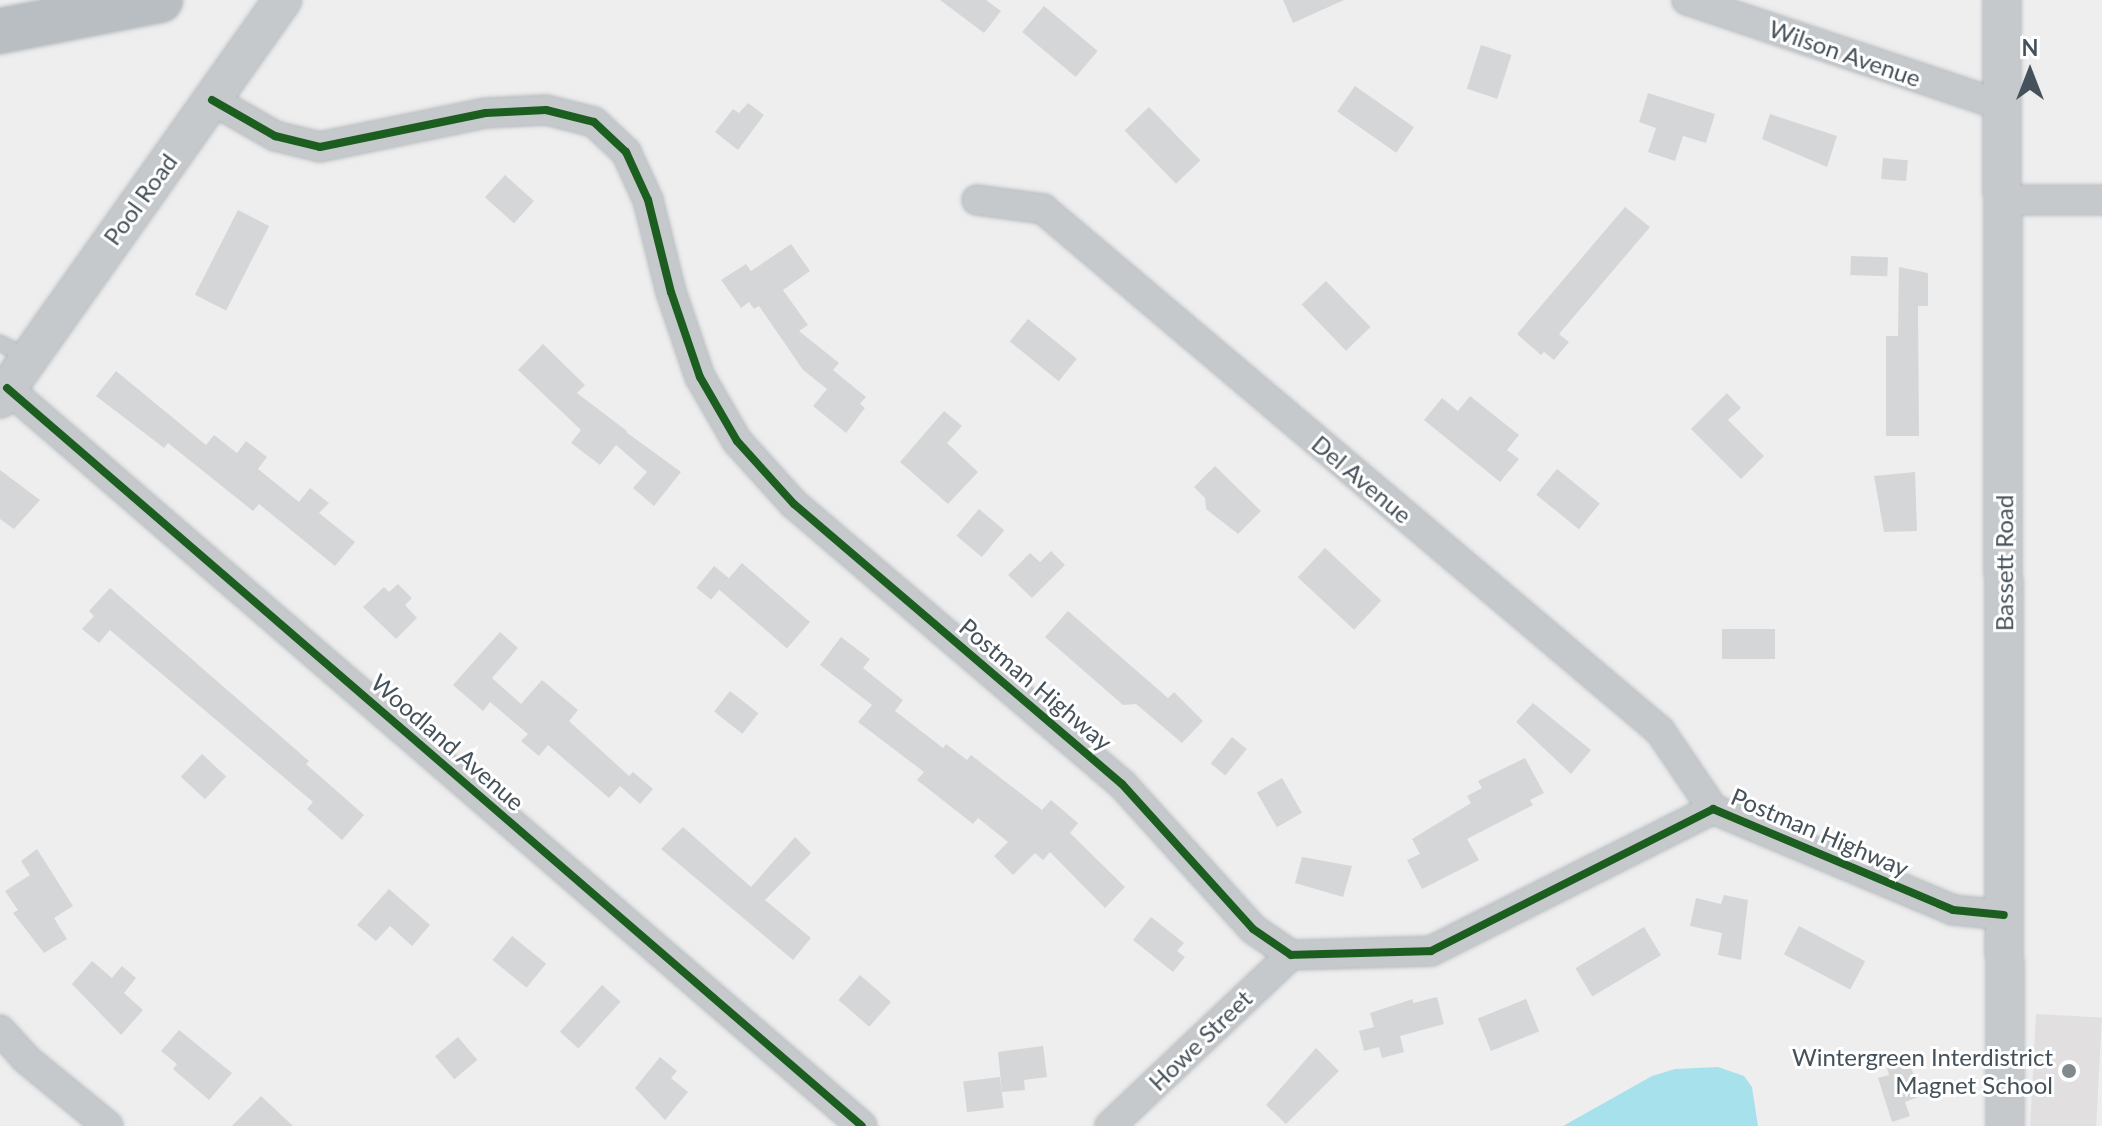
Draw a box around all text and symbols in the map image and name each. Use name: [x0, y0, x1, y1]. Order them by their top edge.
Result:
street label: Wilson Avenue: [1765, 13, 1925, 93]
north arrow: [1990, 32, 2070, 112]
text: N: [2022, 34, 2038, 61]
street label: Pool Road: [97, 148, 183, 250]
street label: Del Avenue: [1306, 429, 1418, 529]
street label: Bassett Road: [1990, 495, 2018, 631]
street label: Postman Highway: [954, 612, 1118, 756]
street label: Woodland Avenue: [365, 667, 531, 817]
street label: Postman Highway: [1727, 782, 1913, 882]
street label: Howe Street: [1142, 984, 1258, 1096]
place label: Wintergreen Interdistrict Magnet School: [1792, 1043, 2053, 1099]
marker: Wintergreen Interdistrict Magnet School: [2060, 1062, 2078, 1080]

